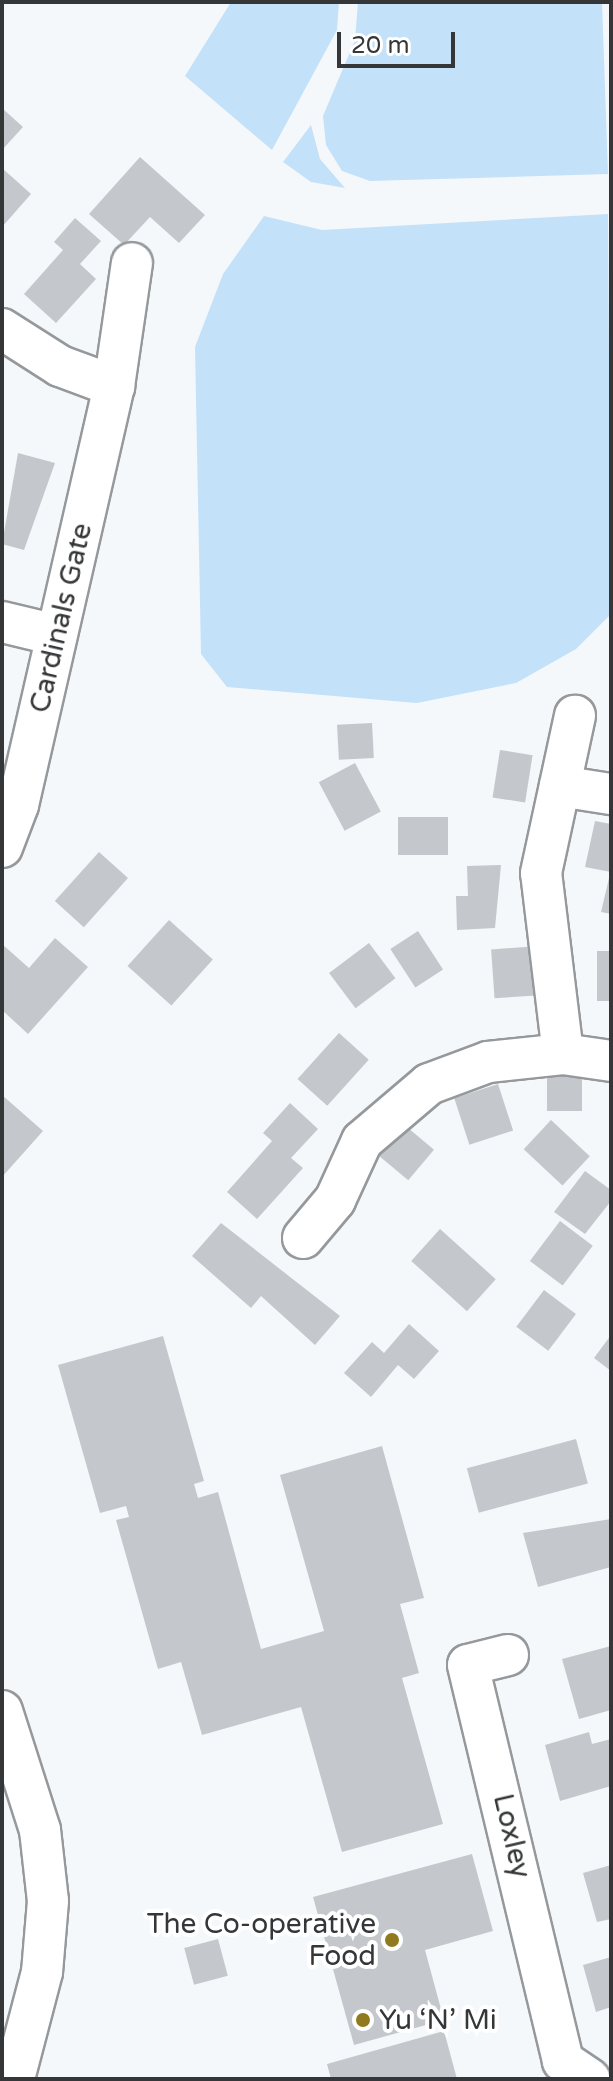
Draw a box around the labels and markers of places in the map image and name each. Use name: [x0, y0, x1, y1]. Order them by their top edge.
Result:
place label: The Co-operative Food: [147, 1907, 376, 1973]
marker: The Co-operative Food: [383, 1931, 401, 1949]
place label: Yu ‘N’ Mi: [379, 2003, 497, 2037]
marker: Yu ‘N’ Mi: [354, 2011, 372, 2029]

